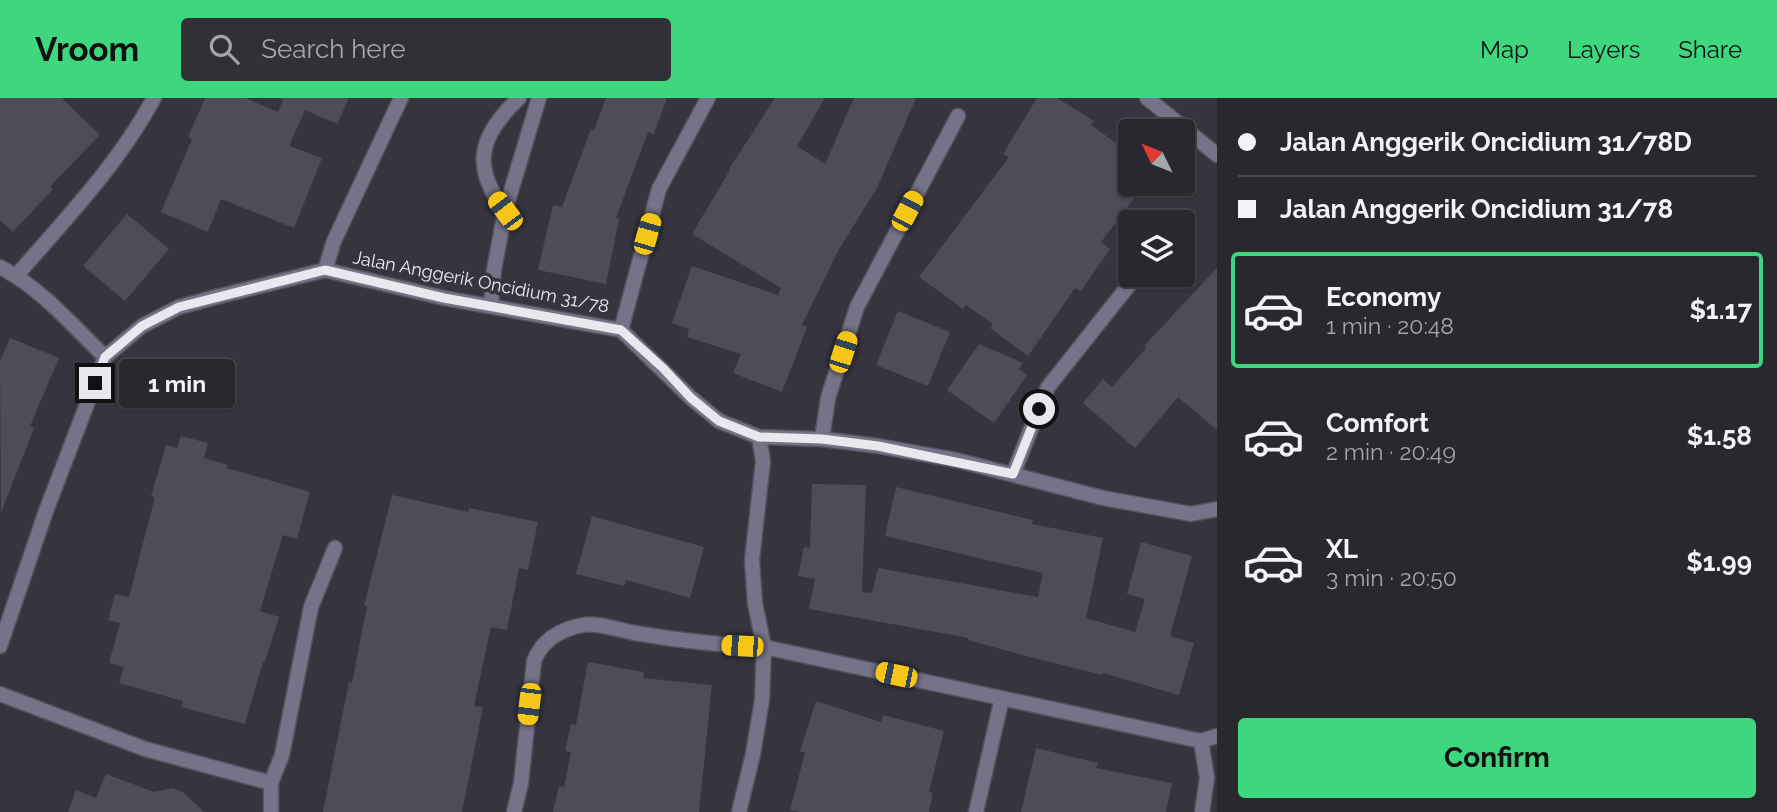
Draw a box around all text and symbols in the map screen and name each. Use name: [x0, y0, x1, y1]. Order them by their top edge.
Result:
search box: [181, 18, 671, 81]
text: Vroom: [35, 30, 139, 69]
icon: search: [205, 30, 243, 68]
text: Search here: [261, 34, 406, 64]
text: Map: [1480, 35, 1529, 64]
text: Layers: [1567, 35, 1640, 64]
text: Share: [1678, 35, 1742, 64]
north arrow: [1118, 119, 1195, 196]
map controls: [1118, 119, 1195, 287]
text: Jalan Anggerik Oncidium 31/78D: [1280, 127, 1692, 157]
car: [484, 188, 527, 234]
car: [888, 188, 927, 234]
text: Jalan Anggerik Oncidium 31/78: [1280, 194, 1673, 224]
button: layers: [1118, 210, 1195, 287]
car: [632, 211, 663, 257]
street label: Jalan Anggerik Oncidium 31/78: [351, 246, 611, 317]
icon: car: [1242, 279, 1305, 342]
text: Economy: [1326, 282, 1441, 312]
text: $1.17: [1689, 295, 1752, 325]
text: 1 min · 20:48: [1326, 312, 1454, 339]
car: [827, 329, 860, 375]
callout: 1 min: [119, 358, 235, 408]
route end: [79, 367, 111, 399]
text: 1 min: [148, 370, 206, 397]
route start: [1023, 393, 1055, 425]
icon: car: [1242, 405, 1305, 468]
text: Comfort: [1326, 408, 1429, 438]
text: $1.58: [1687, 421, 1752, 451]
text: 2 min · 20:49: [1326, 438, 1456, 465]
icon: car: [1242, 531, 1305, 594]
text: XL: [1326, 534, 1358, 564]
text: $1.99: [1686, 547, 1752, 577]
text: 3 min · 20:50: [1326, 564, 1457, 591]
car: [721, 634, 764, 658]
car: [874, 660, 919, 690]
car: [517, 682, 542, 726]
button: Confirm: [1238, 718, 1756, 798]

